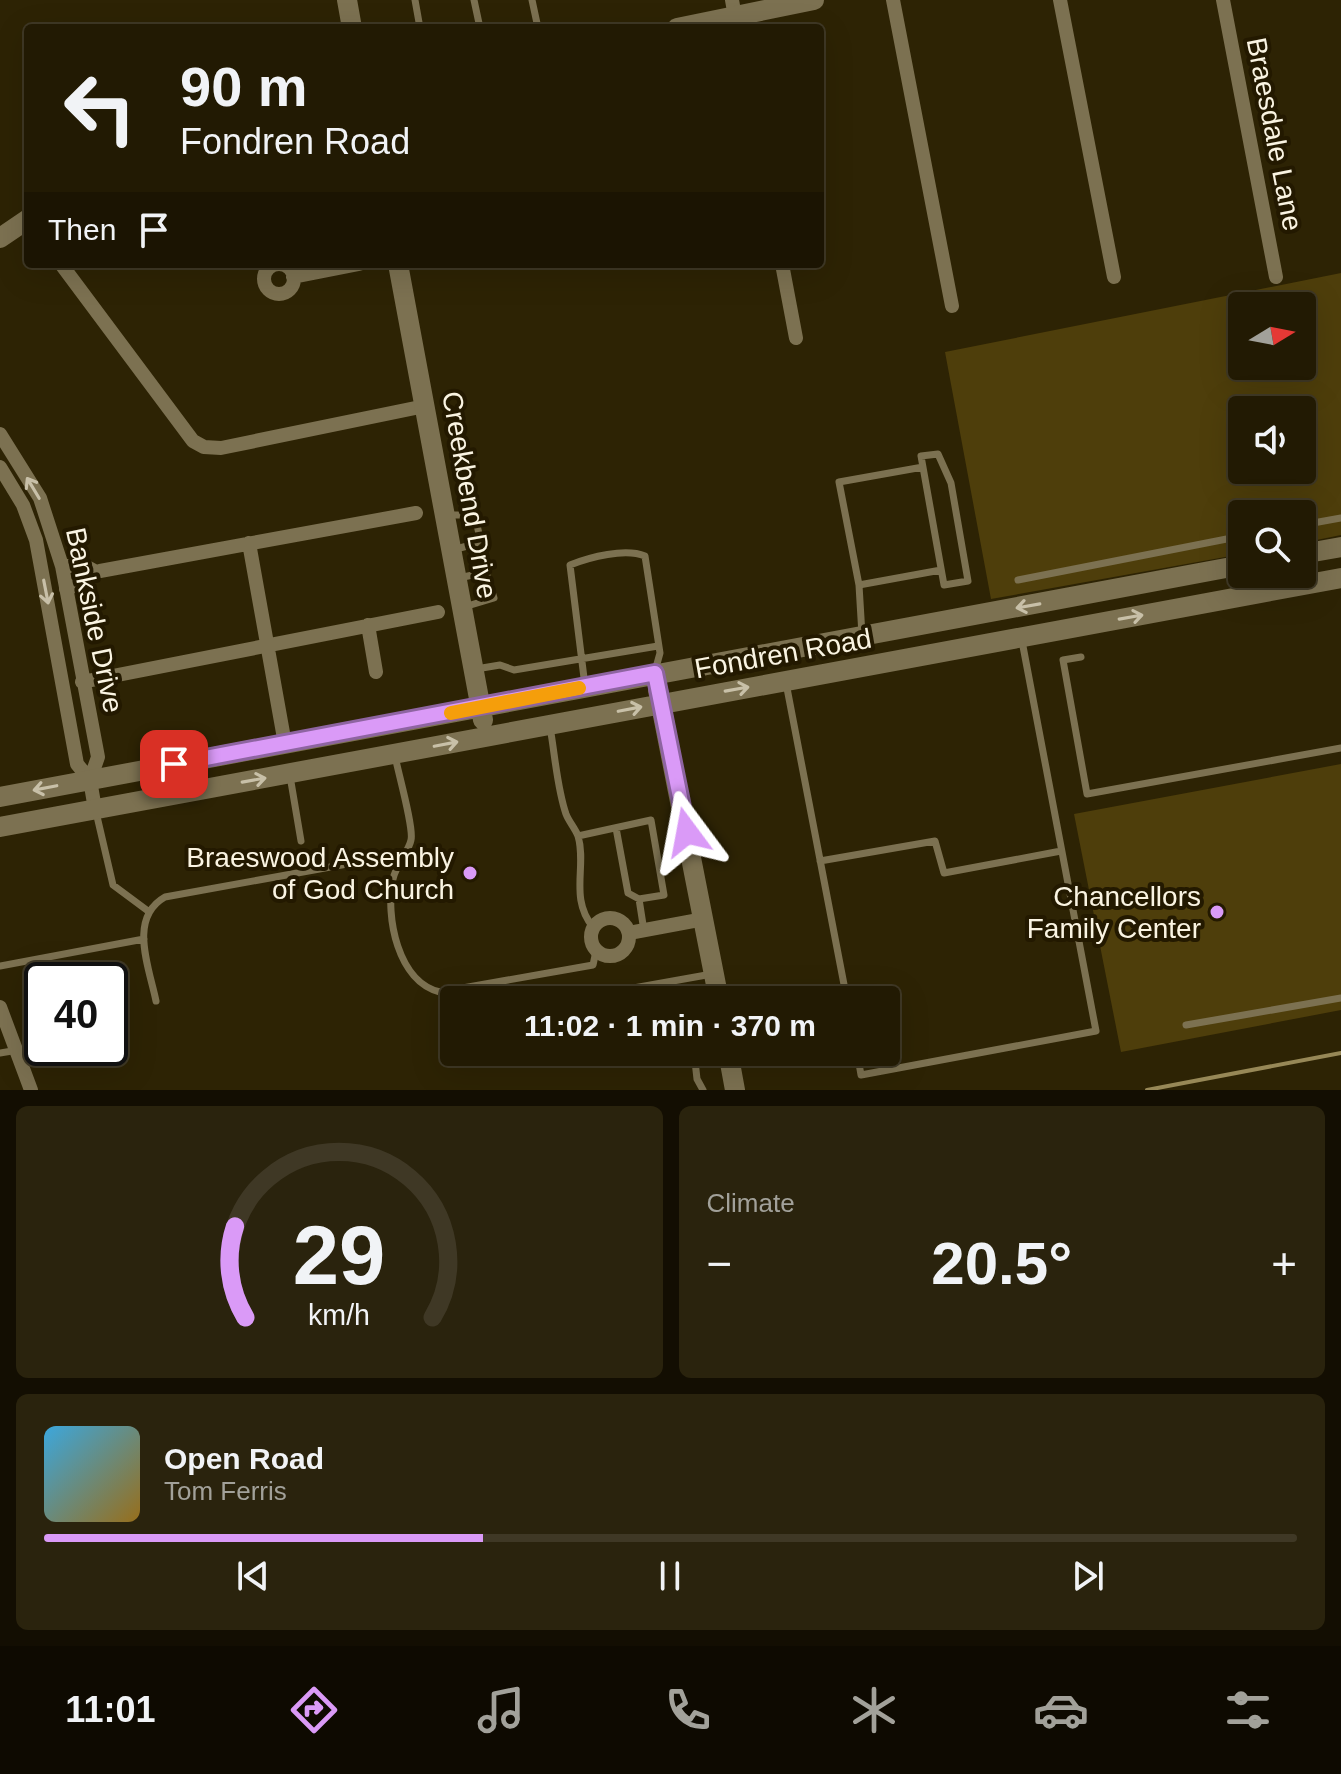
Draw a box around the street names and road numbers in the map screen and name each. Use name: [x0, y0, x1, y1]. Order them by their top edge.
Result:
street label: Braesdale Lane: [1241, 35, 1308, 233]
street label: Creekbend Drive: [436, 389, 503, 601]
street label: Bankside Drive: [60, 525, 129, 715]
street label: Fondren Road: [692, 623, 874, 684]

